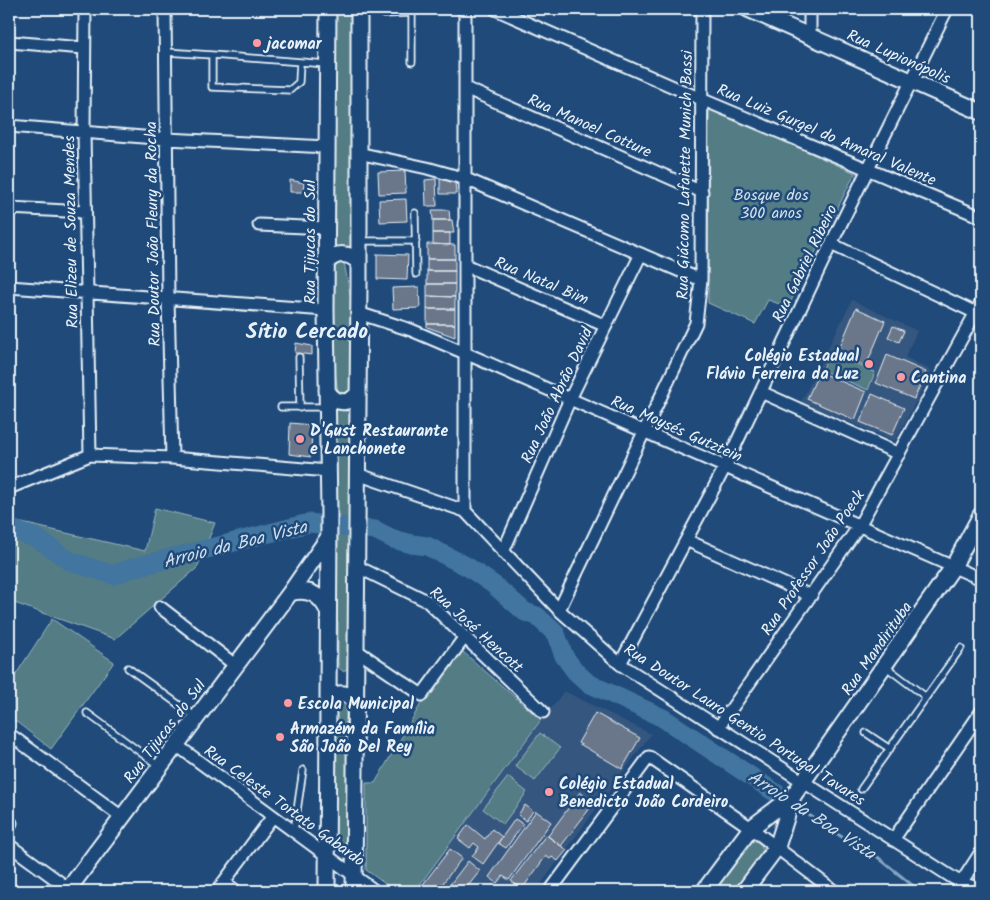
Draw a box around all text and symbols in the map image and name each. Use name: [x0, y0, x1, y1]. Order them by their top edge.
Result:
street label: Rua Lupionópolis: [842, 23, 954, 91]
place label: jacomar: [262, 32, 323, 57]
marker: jacomar: [251, 37, 263, 49]
street label: Rua Giácomo Lafaiette Munich Bassi: [671, 49, 700, 300]
street label: Rua Luiz Gurgel do Amaral Valente: [713, 78, 940, 193]
street label: Rua Manoel Cotture: [523, 88, 656, 165]
street label: Rua Doutor João Fleury da Rocha: [139, 121, 168, 347]
street label: Rua Elizeu de Souza Mendes: [57, 135, 86, 329]
street label: Rua Tijucas do Sul: [298, 180, 323, 304]
park label: Bosque dos 300 anos: [733, 183, 809, 226]
street label: Rua Gabriel Ribeiro: [766, 200, 845, 327]
street label: Rua Natal Bim: [490, 250, 593, 313]
district label: Sítio Cercado: [246, 316, 369, 349]
street label: Rua João Abrão David: [515, 322, 600, 468]
place label: Colégio Estadual Flávio Ferreira da Luz: [706, 344, 860, 387]
marker: Colégio Estadual Flávio Ferreira da Luz: [863, 358, 875, 370]
place label: Cantina: [911, 366, 966, 391]
marker: Cantina: [895, 371, 907, 383]
street label: Rua Moysés Gutztein: [607, 389, 746, 470]
place label: D'Gust Restaurante e Lanchonete: [310, 419, 448, 462]
marker: D'Gust Restaurante e Lanchonete: [294, 433, 306, 445]
street label: Rua Professor João Poeck: [755, 484, 872, 641]
water label: Arroio da Boa Vista: [160, 513, 312, 577]
street label: Rua José Hencott: [423, 581, 529, 680]
street label: Rua Mandirituba: [835, 597, 919, 701]
street label: Rua Doutor Lauro Gentio Portugal Tavares: [618, 638, 870, 813]
street label: Rua Tijucas do Sul: [118, 675, 213, 789]
place label: Escola Municipal: [298, 692, 415, 717]
marker: Escola Municipal: [282, 697, 294, 709]
place label: Armazém da Família São João Del Rey: [290, 717, 435, 760]
marker: Armazém da Família São João Del Rey: [274, 731, 286, 743]
street label: Rua Celeste Tortato Gabardo: [198, 739, 370, 873]
water label: Arroio da Boa Vista: [741, 764, 882, 869]
place label: Colégio Estadual Benedicto João Cordeiro: [559, 772, 728, 815]
marker: Colégio Estadual Benedicto João Cordeiro: [543, 786, 555, 798]

